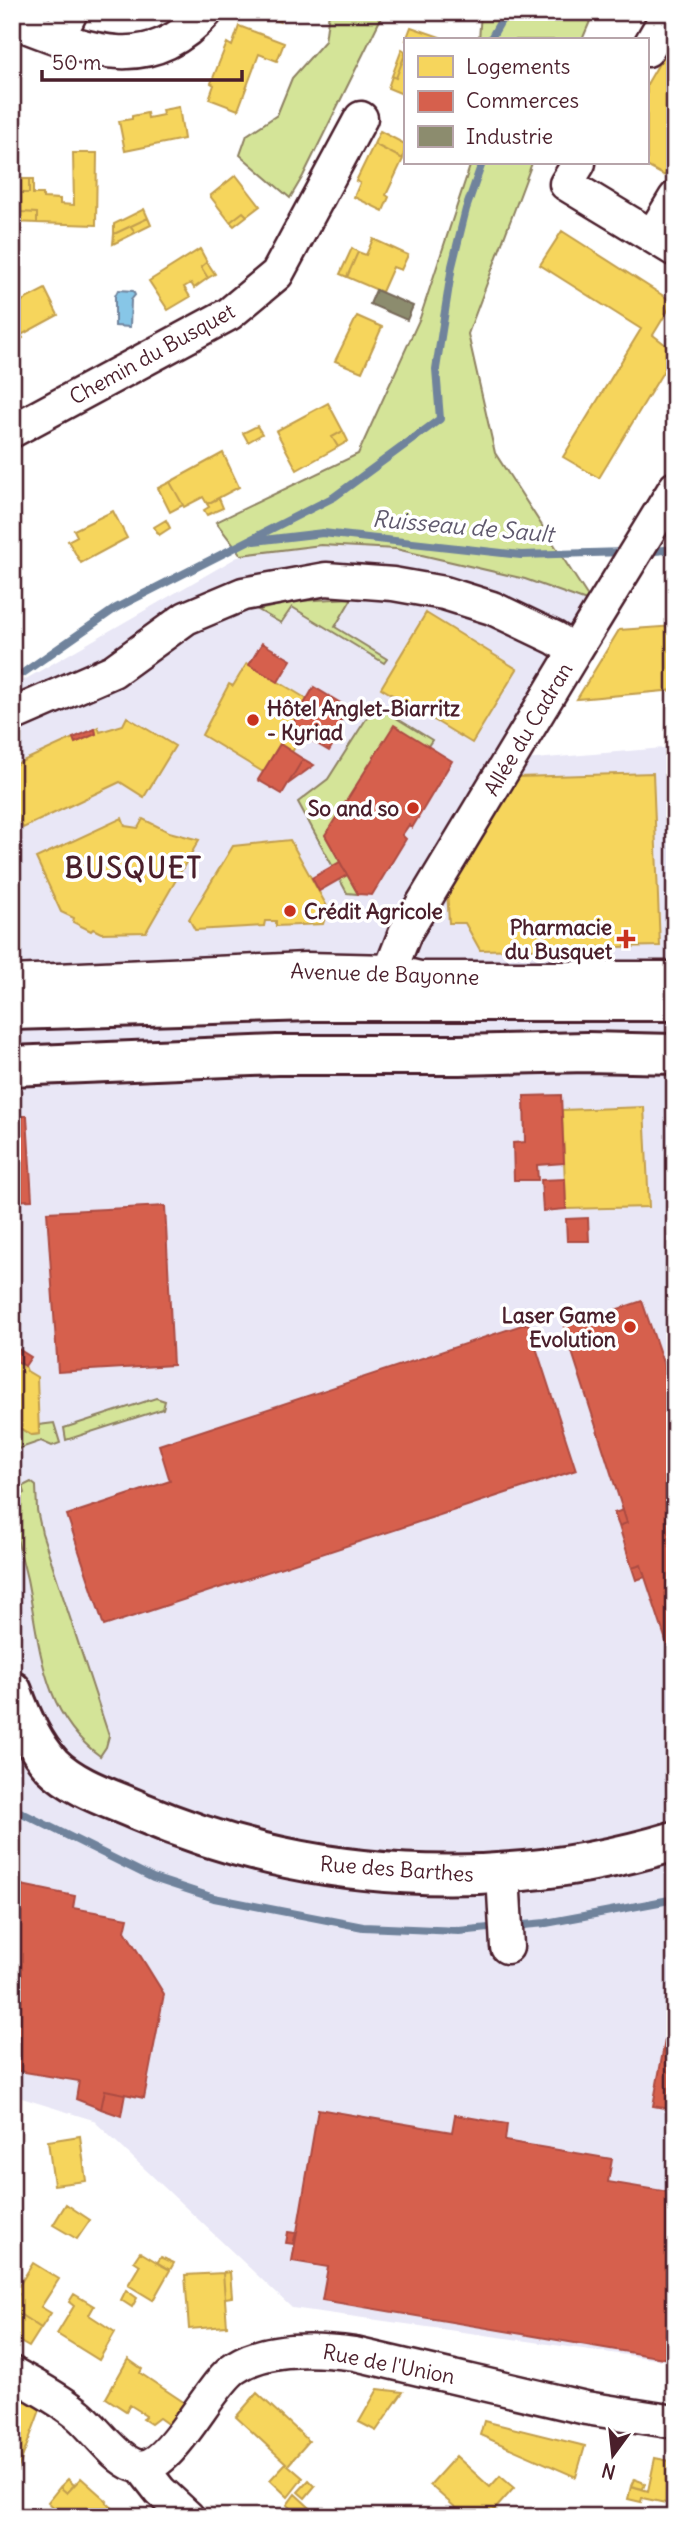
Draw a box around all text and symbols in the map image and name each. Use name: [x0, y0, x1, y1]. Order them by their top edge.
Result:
scale bar: [42, 38, 242, 82]
legend: [404, 38, 648, 164]
text: 50 m: [52, 49, 101, 76]
text: Logements: [466, 53, 570, 80]
text: Commerces: [466, 87, 579, 114]
text: Industrie: [466, 123, 553, 150]
street label: Chemin du Busquet: [65, 297, 239, 411]
water label: Ruisseau de Sault: [371, 504, 558, 549]
street label: Allée du Cadran: [478, 658, 578, 800]
place label: Hôtel Anglet-Biarritz - Kyriad: [267, 695, 460, 746]
marker: Hôtel Anglet-Biarritz - Kyriad: [245, 712, 261, 728]
place label: So and so: [308, 795, 399, 822]
marker: So and so: [405, 800, 421, 816]
district label: BUSQUET: [65, 850, 203, 886]
place label: Crédit Agricole: [304, 898, 443, 925]
marker: Crédit Agricole: [282, 903, 298, 919]
place label: Pharmacie du Busquet: [505, 914, 613, 965]
marker: Pharmacie du Busquet: [618, 931, 634, 947]
street label: Avenue de Bayonne: [290, 957, 480, 991]
place label: Laser Game Evolution: [501, 1302, 616, 1353]
marker: Laser Game Evolution: [622, 1319, 638, 1335]
street label: Rue des Barthes: [319, 1850, 475, 1888]
street label: Rue de l'Union: [321, 2338, 457, 2390]
north arrow: [578, 2420, 648, 2490]
text: N: [599, 2458, 618, 2485]

